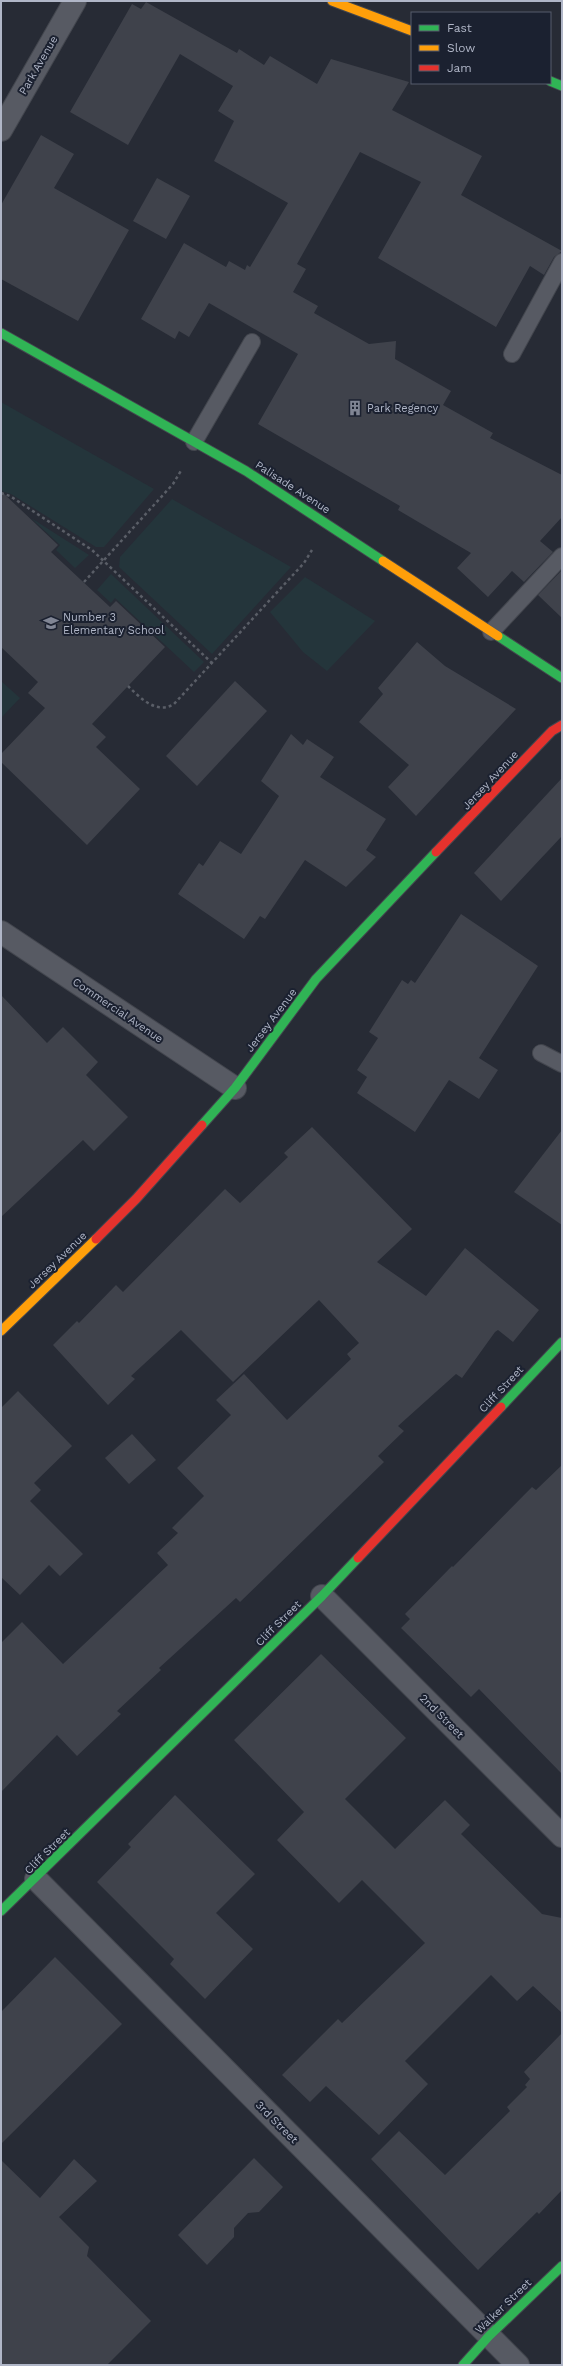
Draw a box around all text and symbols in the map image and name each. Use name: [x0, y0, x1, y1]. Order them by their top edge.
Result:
legend: [411, 12, 551, 84]
text: Fast: [447, 21, 472, 35]
street label: Park Avenue: [16, 34, 60, 97]
text: Slow: [447, 41, 475, 55]
text: Jam: [447, 61, 472, 75]
building icon: Park Regency: [346, 399, 364, 417]
place label: Park Regency: [367, 402, 439, 415]
street label: Palisade Avenue: [253, 458, 333, 516]
place label: Number 3 Elementary School: [63, 611, 165, 637]
school or university icon: Number 3 Elementary School: [42, 614, 60, 632]
street label: Jersey Avenue: [460, 748, 521, 813]
street label: Commercial Avenue: [70, 975, 165, 1046]
street label: Jersey Avenue: [243, 986, 300, 1055]
street label: Jersey Avenue: [25, 1229, 89, 1292]
street label: Cliff Street: [477, 1363, 526, 1415]
street label: Cliff Street: [253, 1598, 304, 1649]
street label: 2nd Street: [417, 1692, 467, 1741]
street label: Cliff Street: [22, 1826, 73, 1877]
street label: 3rd Street: [253, 2098, 301, 2146]
street label: Walker Street: [472, 2276, 534, 2336]

